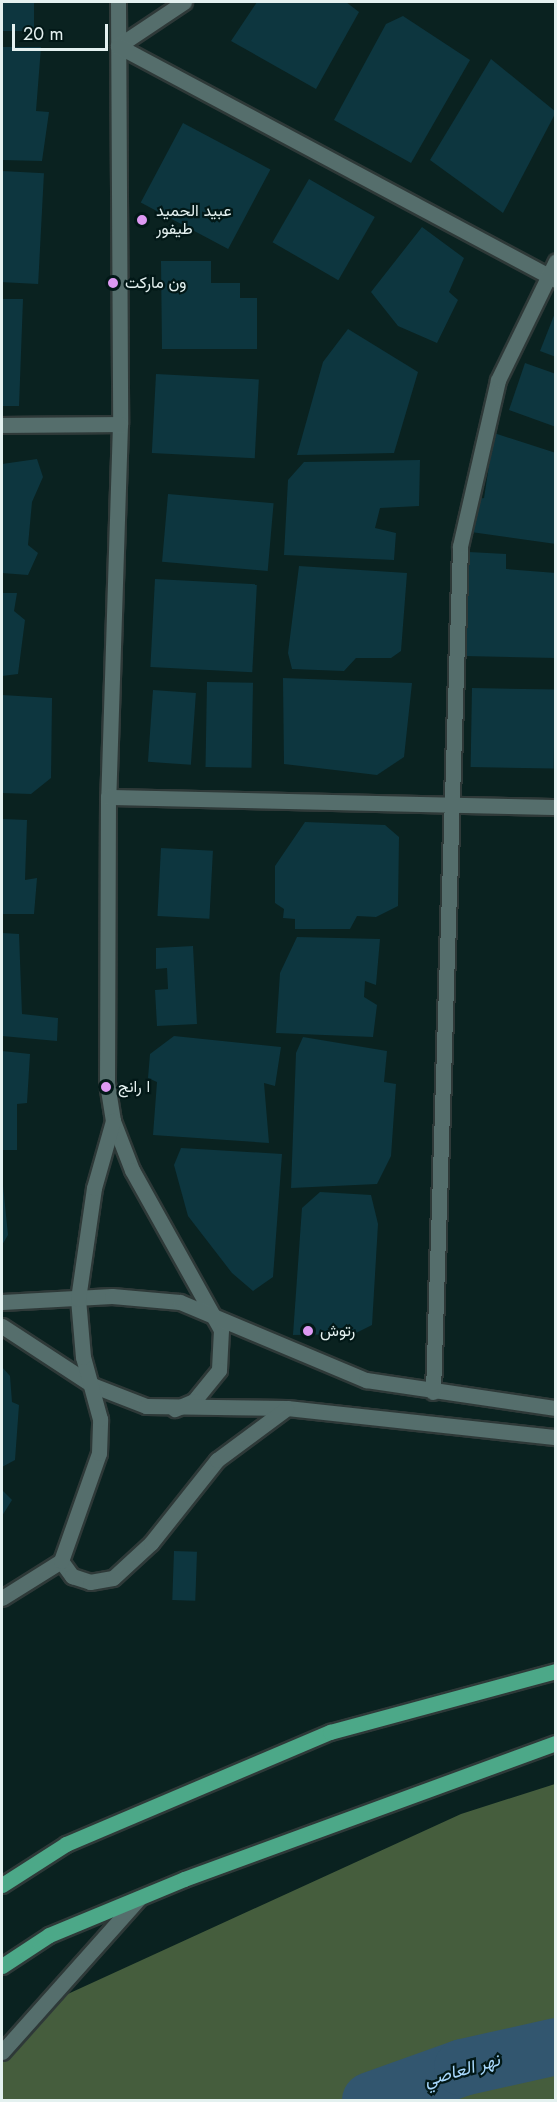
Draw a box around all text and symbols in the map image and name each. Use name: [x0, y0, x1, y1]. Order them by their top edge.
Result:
scale bar: [15, 12, 111, 50]
text: 20 m: [23, 21, 63, 47]
place label: عبيد الحميد طيفور: [156, 201, 232, 239]
marker: عبيد الحميد طيفور: [133, 211, 151, 229]
place label: ون ماركت: [125, 273, 186, 293]
marker: ون ماركت: [106, 276, 120, 290]
place label: ا رانج: [118, 1077, 150, 1097]
marker: ا رانج: [99, 1080, 113, 1094]
place label: رتوش: [320, 1321, 355, 1341]
marker: رتوش: [301, 1324, 315, 1338]
water label: نهر العاصي: [422, 2049, 502, 2091]

